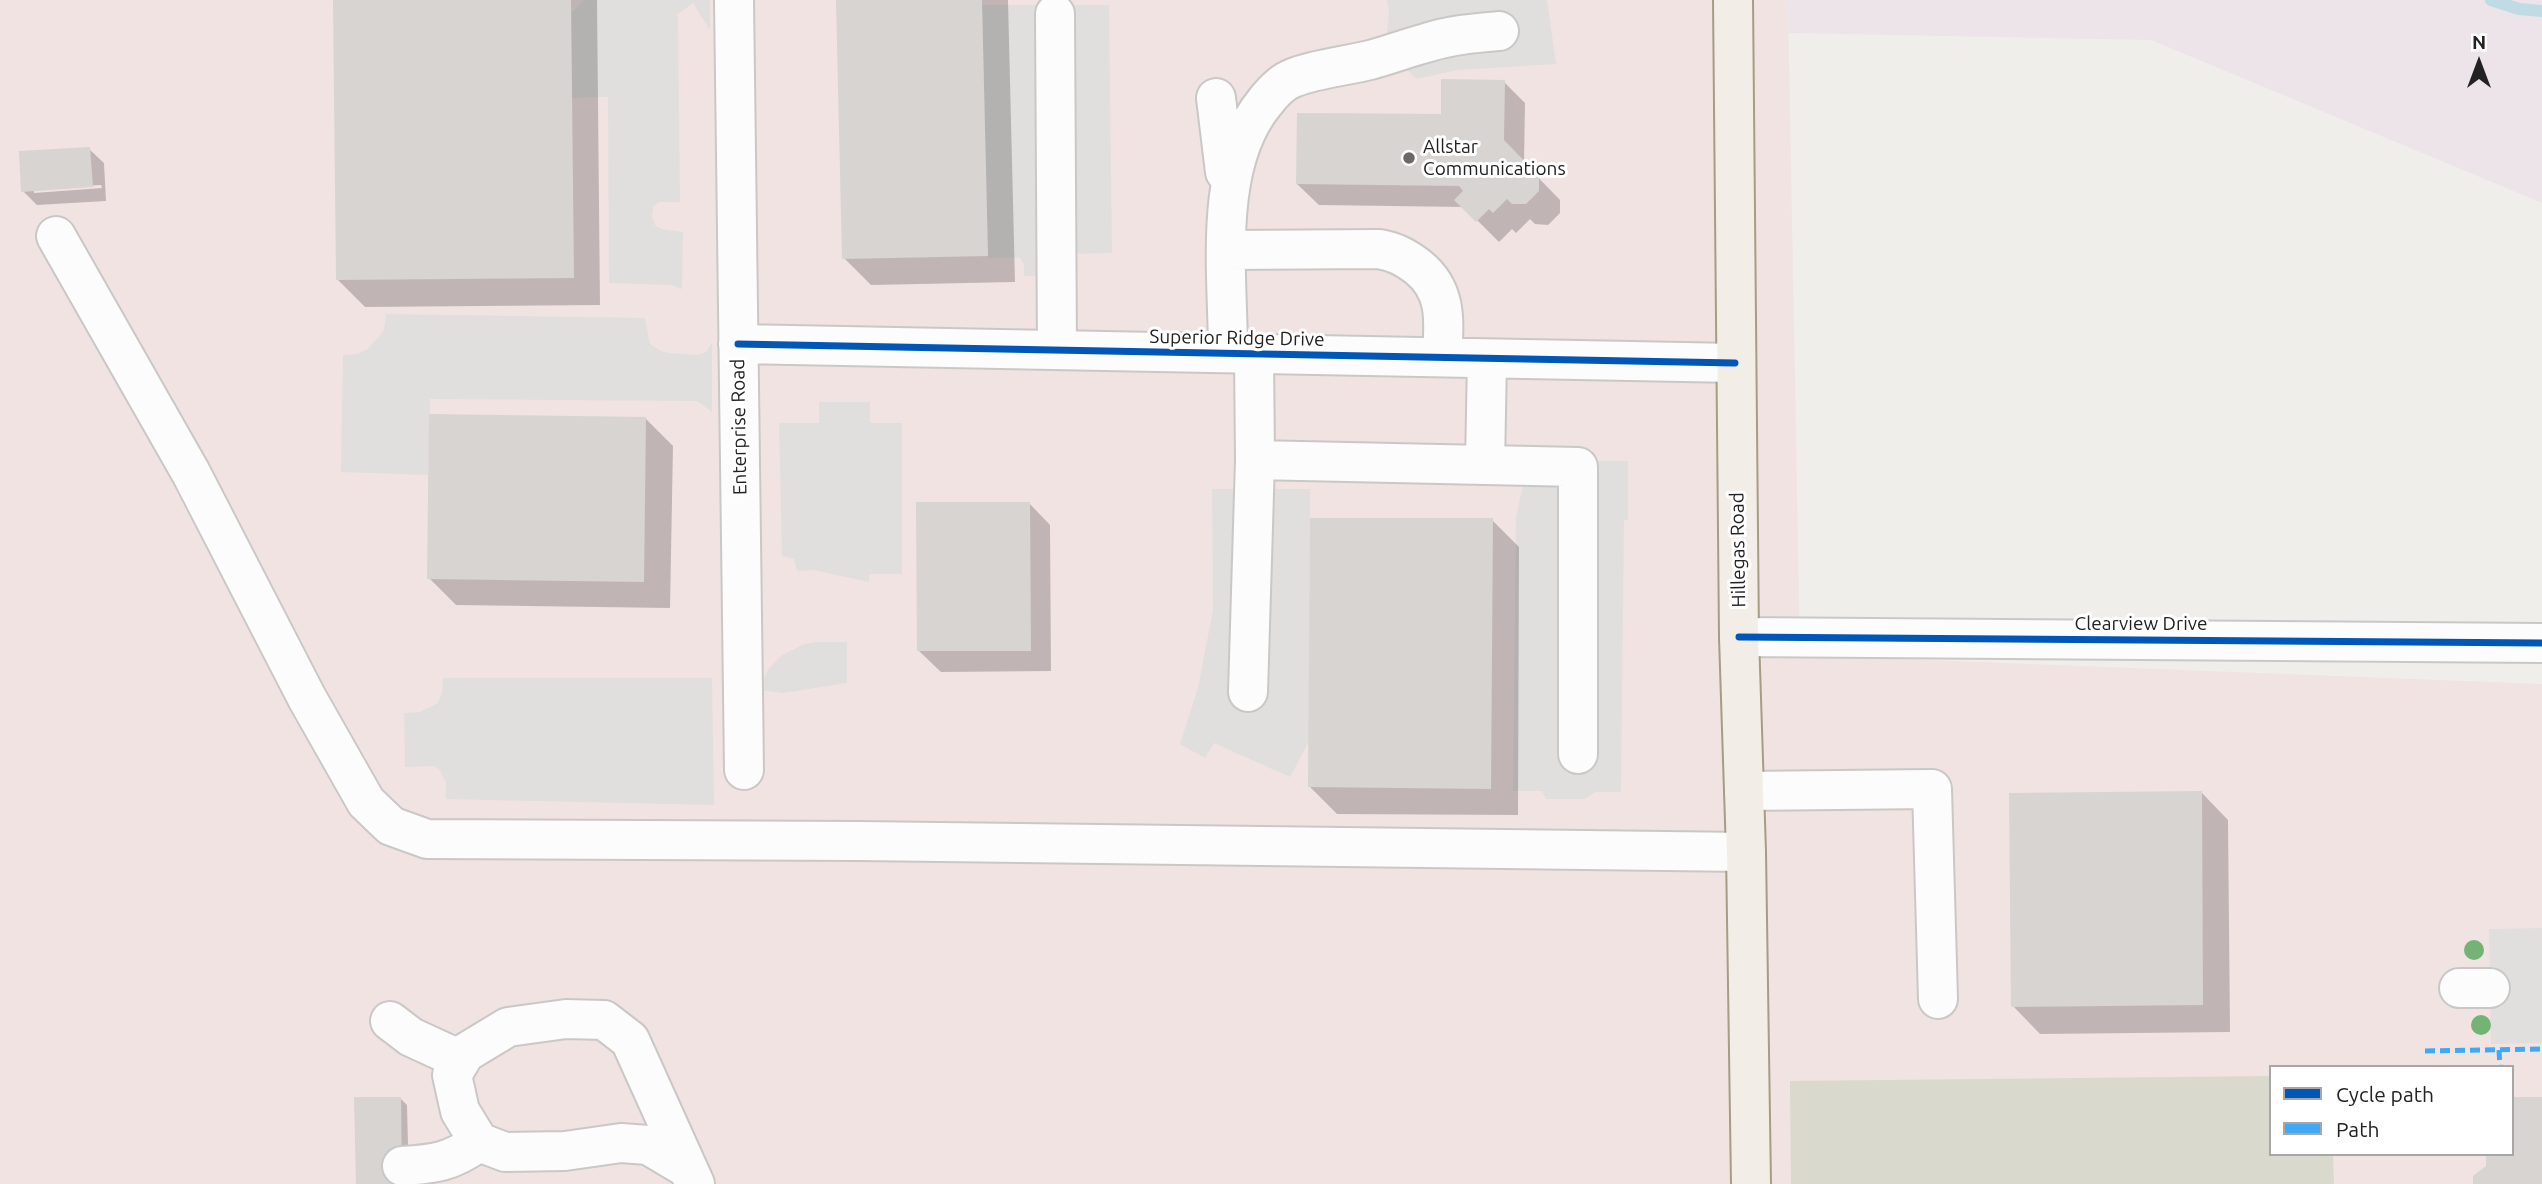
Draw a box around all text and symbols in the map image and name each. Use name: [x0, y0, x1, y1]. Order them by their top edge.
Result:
north arrow: [2444, 28, 2514, 98]
text: N: [2472, 31, 2486, 53]
place label: Allstar Communications: [1423, 136, 1566, 180]
marker: Allstar Communications: [1401, 150, 1417, 166]
street label: Superior Ridge Drive: [1149, 325, 1325, 351]
street label: Enterprise Road: [726, 359, 752, 495]
street label: Hillegas Road: [1726, 492, 1750, 608]
street label: Clearview Drive: [2075, 613, 2207, 635]
legend: [2269, 1065, 2514, 1156]
text: Cycle path: [2336, 1082, 2434, 1106]
text: Path: [2336, 1117, 2379, 1141]

